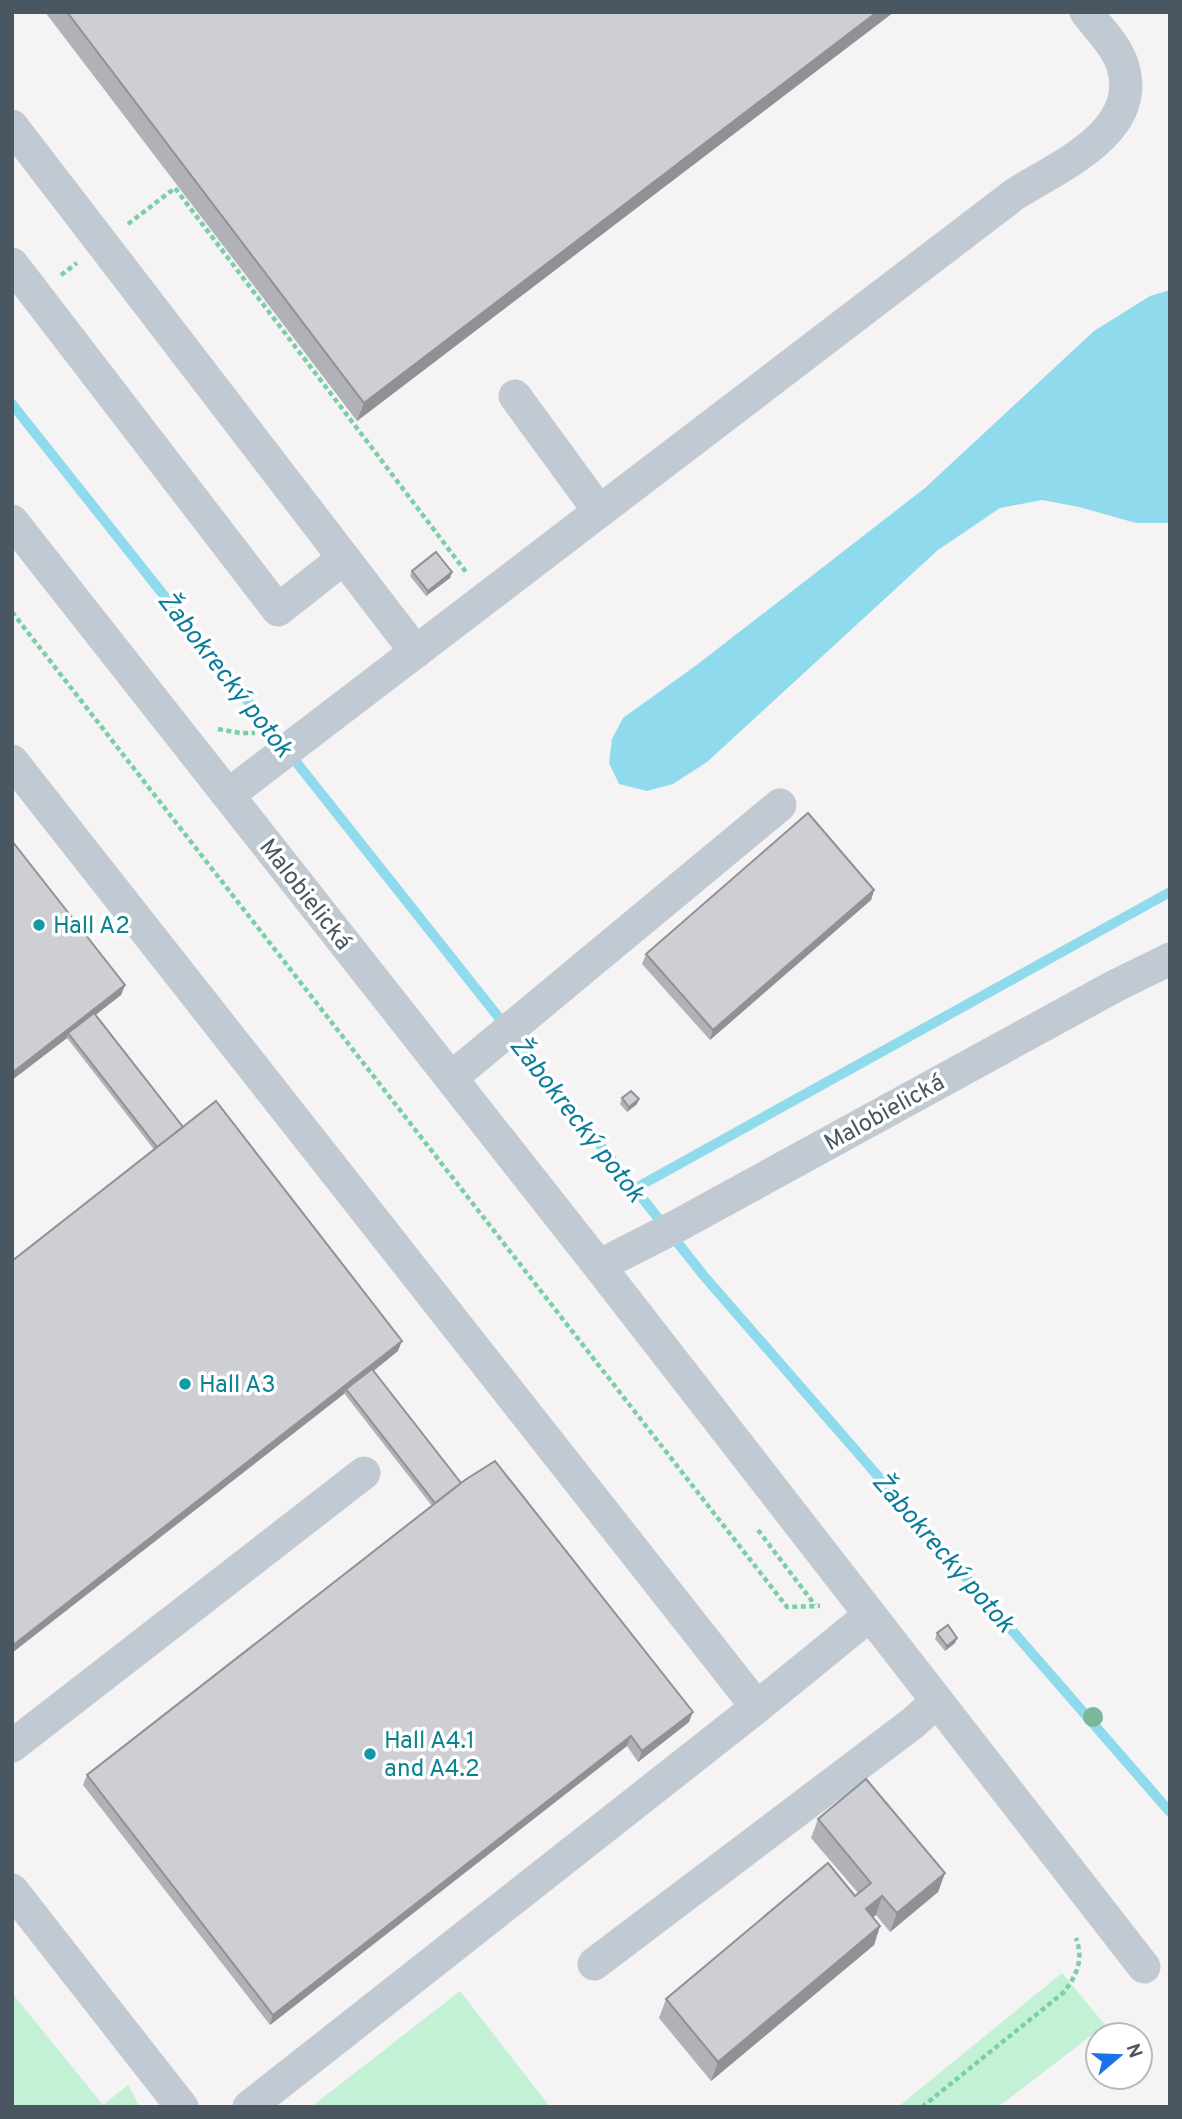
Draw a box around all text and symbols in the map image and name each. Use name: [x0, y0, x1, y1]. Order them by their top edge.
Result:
water label: Žabokrecký potok: [149, 585, 301, 766]
street label: Malobielická: [252, 834, 357, 957]
place label: Hall A2: [53, 912, 130, 942]
marker: Hall A2: [31, 917, 47, 933]
water label: Žabokrecký potok: [501, 1030, 653, 1211]
street label: Malobielická: [819, 1068, 950, 1159]
place label: Hall A3: [199, 1371, 276, 1401]
marker: Hall A3: [177, 1376, 193, 1392]
water label: Žabokrecký potok: [864, 1465, 1023, 1641]
place label: Hall A4.1 and A4.2: [384, 1727, 480, 1785]
marker: Hall A4.1 and A4.2: [362, 1746, 378, 1762]
north arrow: [1084, 2021, 1154, 2091]
text: N: [1120, 2041, 1147, 2061]

